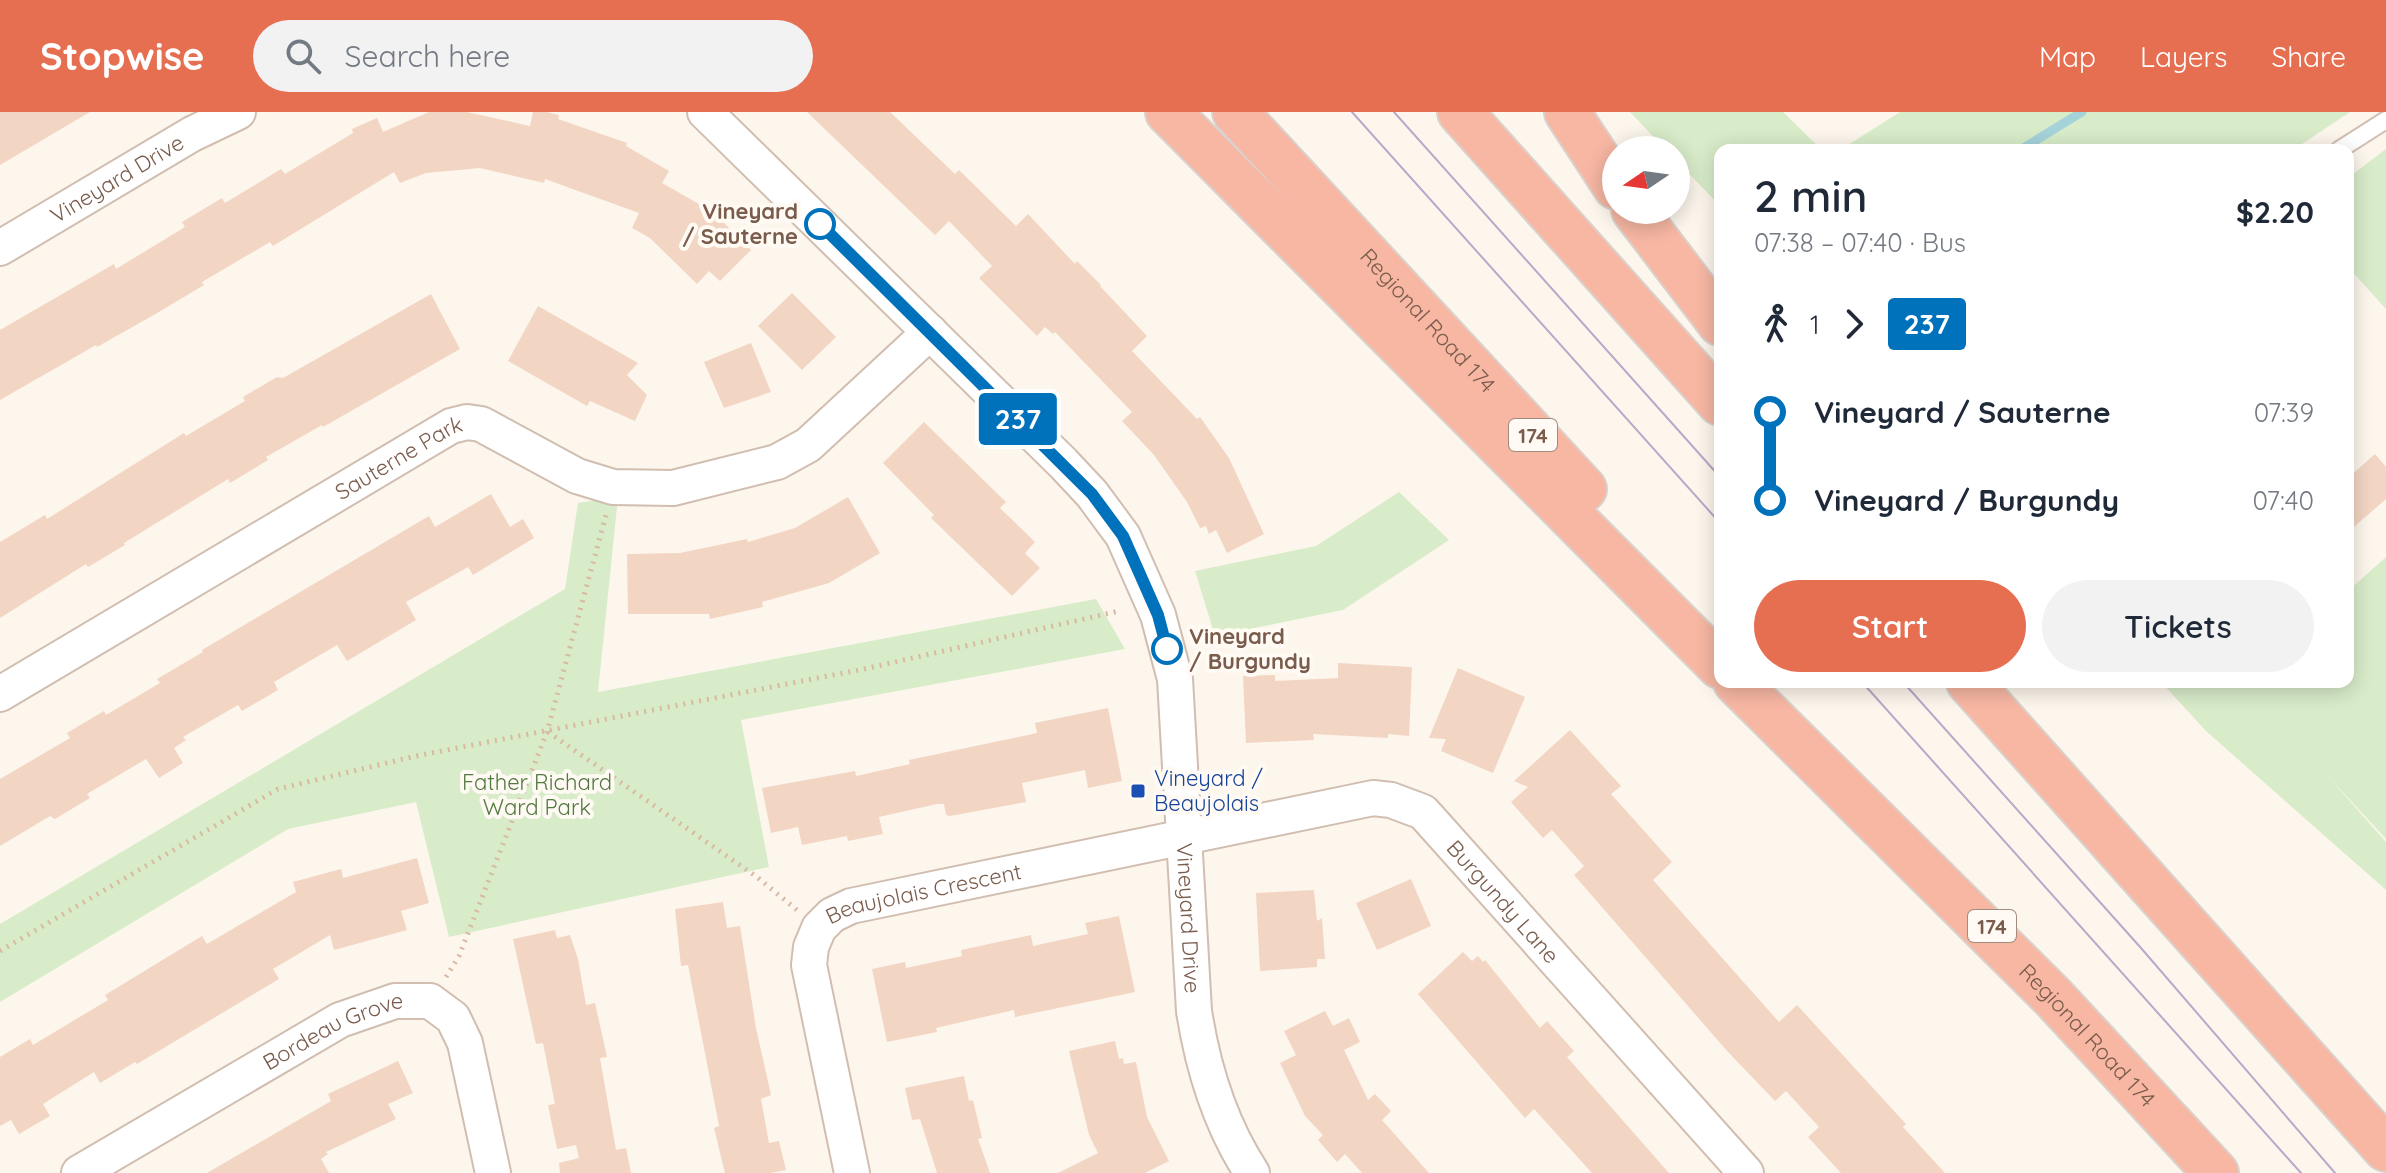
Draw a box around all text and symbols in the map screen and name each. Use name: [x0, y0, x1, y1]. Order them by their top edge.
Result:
search box: [253, 20, 813, 92]
text: Stopwise: [40, 32, 205, 80]
icon: search: [281, 34, 325, 78]
text: Search here: [345, 37, 510, 75]
text: Map: [2039, 39, 2096, 74]
text: Layers: [2140, 39, 2227, 74]
text: Share: [2271, 39, 2346, 74]
street label: Vineyard Drive: [45, 128, 189, 229]
north arrow: [1602, 136, 1690, 224]
map controls: [1602, 136, 1690, 224]
text: 2 min: [1754, 168, 1868, 223]
text: $2.20: [2236, 193, 2314, 231]
place label: Vineyard / Sauterne: [682, 197, 798, 250]
marker: Vineyard / Sauterne: [805, 209, 835, 239]
text: 07:38 – 07:40 · Bus: [1754, 226, 1966, 259]
street label: Regional Road 174: [1354, 242, 1502, 398]
icon: walk: [1754, 302, 1798, 346]
icon: forward: [1832, 302, 1876, 346]
text: 237: [1904, 306, 1950, 341]
text: 1: [1810, 308, 1820, 341]
line badge: 237: [972, 393, 1064, 445]
text: Vineyard / Sauterne: [1814, 393, 2111, 431]
text: 07:39: [2254, 396, 2314, 429]
text: 237: [995, 401, 1041, 436]
street label: Sauterne Park: [330, 410, 465, 506]
road number: 174: [1509, 419, 1557, 451]
text: Vineyard / Burgundy: [1814, 481, 2119, 519]
text: 07:40: [2253, 484, 2314, 517]
button: Start: [1754, 580, 2026, 672]
button: Tickets: [2042, 580, 2314, 672]
place label: Vineyard / Burgundy: [1189, 622, 1311, 675]
marker: Vineyard / Burgundy: [1152, 634, 1182, 664]
place label: Vineyard / Beaujolais: [1154, 764, 1264, 817]
park label: Father Richard Ward Park: [462, 768, 612, 821]
marker: Vineyard / Beaujolais: [1129, 782, 1147, 800]
street label: Burgundy Lane: [1441, 834, 1566, 969]
street label: Vineyard Drive: [1170, 842, 1207, 994]
street label: Beaujolais Crescent: [821, 857, 1024, 930]
road number: 174: [1968, 910, 2016, 942]
street label: Regional Road 174: [2013, 957, 2161, 1112]
street label: Bordeau Grove: [258, 987, 403, 1076]

